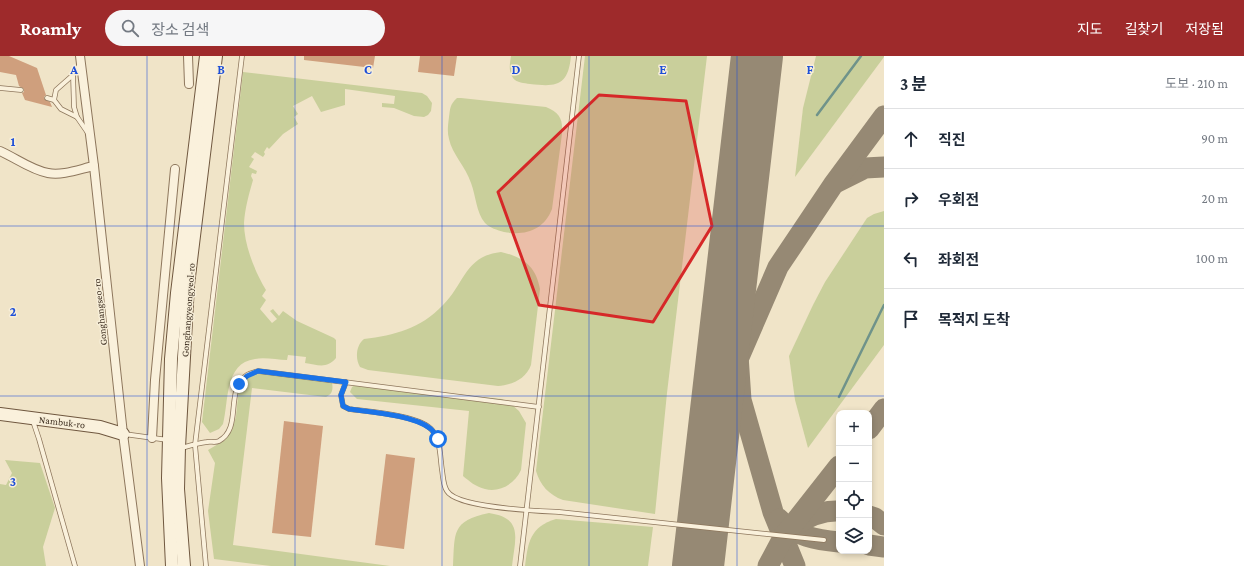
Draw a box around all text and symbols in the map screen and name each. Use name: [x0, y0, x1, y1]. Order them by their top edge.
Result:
search box: [105, 10, 385, 46]
icon: search: [119, 17, 141, 39]
text: Roamly: [20, 18, 81, 39]
text: 지도: [1077, 21, 1103, 37]
text: 길찾기: [1125, 21, 1163, 37]
text: 저장됨: [1185, 21, 1224, 37]
text: 장소 검색: [151, 22, 209, 38]
text: A: [69, 62, 78, 77]
text: B: [217, 62, 225, 77]
text: C: [364, 62, 372, 77]
text: D: [512, 62, 521, 77]
text: E: [659, 62, 667, 77]
text: F: [807, 62, 814, 77]
text: 3 분: [900, 75, 927, 94]
text: 도보 · 210 m: [1165, 76, 1228, 91]
icon: ahead: [900, 128, 922, 150]
text: 90 m: [1201, 131, 1228, 146]
text: 직진: [938, 132, 966, 148]
text: 1: [11, 134, 16, 149]
icon: right: [900, 188, 922, 210]
text: 20 m: [1202, 191, 1228, 206]
text: 우회전: [938, 192, 979, 208]
icon: left: [900, 248, 922, 270]
text: 100 m: [1196, 251, 1228, 266]
text: 좌회전: [938, 252, 979, 268]
street label: Gonghangyeongyeol-ro: [179, 263, 197, 357]
street label: Gonghangseo-ro: [91, 278, 109, 346]
text: 2: [10, 304, 17, 319]
icon: arrive: [900, 308, 922, 330]
text: 목적지 도착: [938, 312, 1010, 328]
route end: [230, 375, 248, 393]
map controls: [836, 410, 872, 554]
button: +: [836, 410, 872, 446]
street label: Nambuk-ro: [38, 414, 86, 430]
route start: [429, 430, 447, 448]
button: −: [836, 446, 872, 482]
text: 3: [10, 474, 16, 489]
button: locate: [836, 482, 872, 518]
button: layers: [836, 518, 872, 554]

